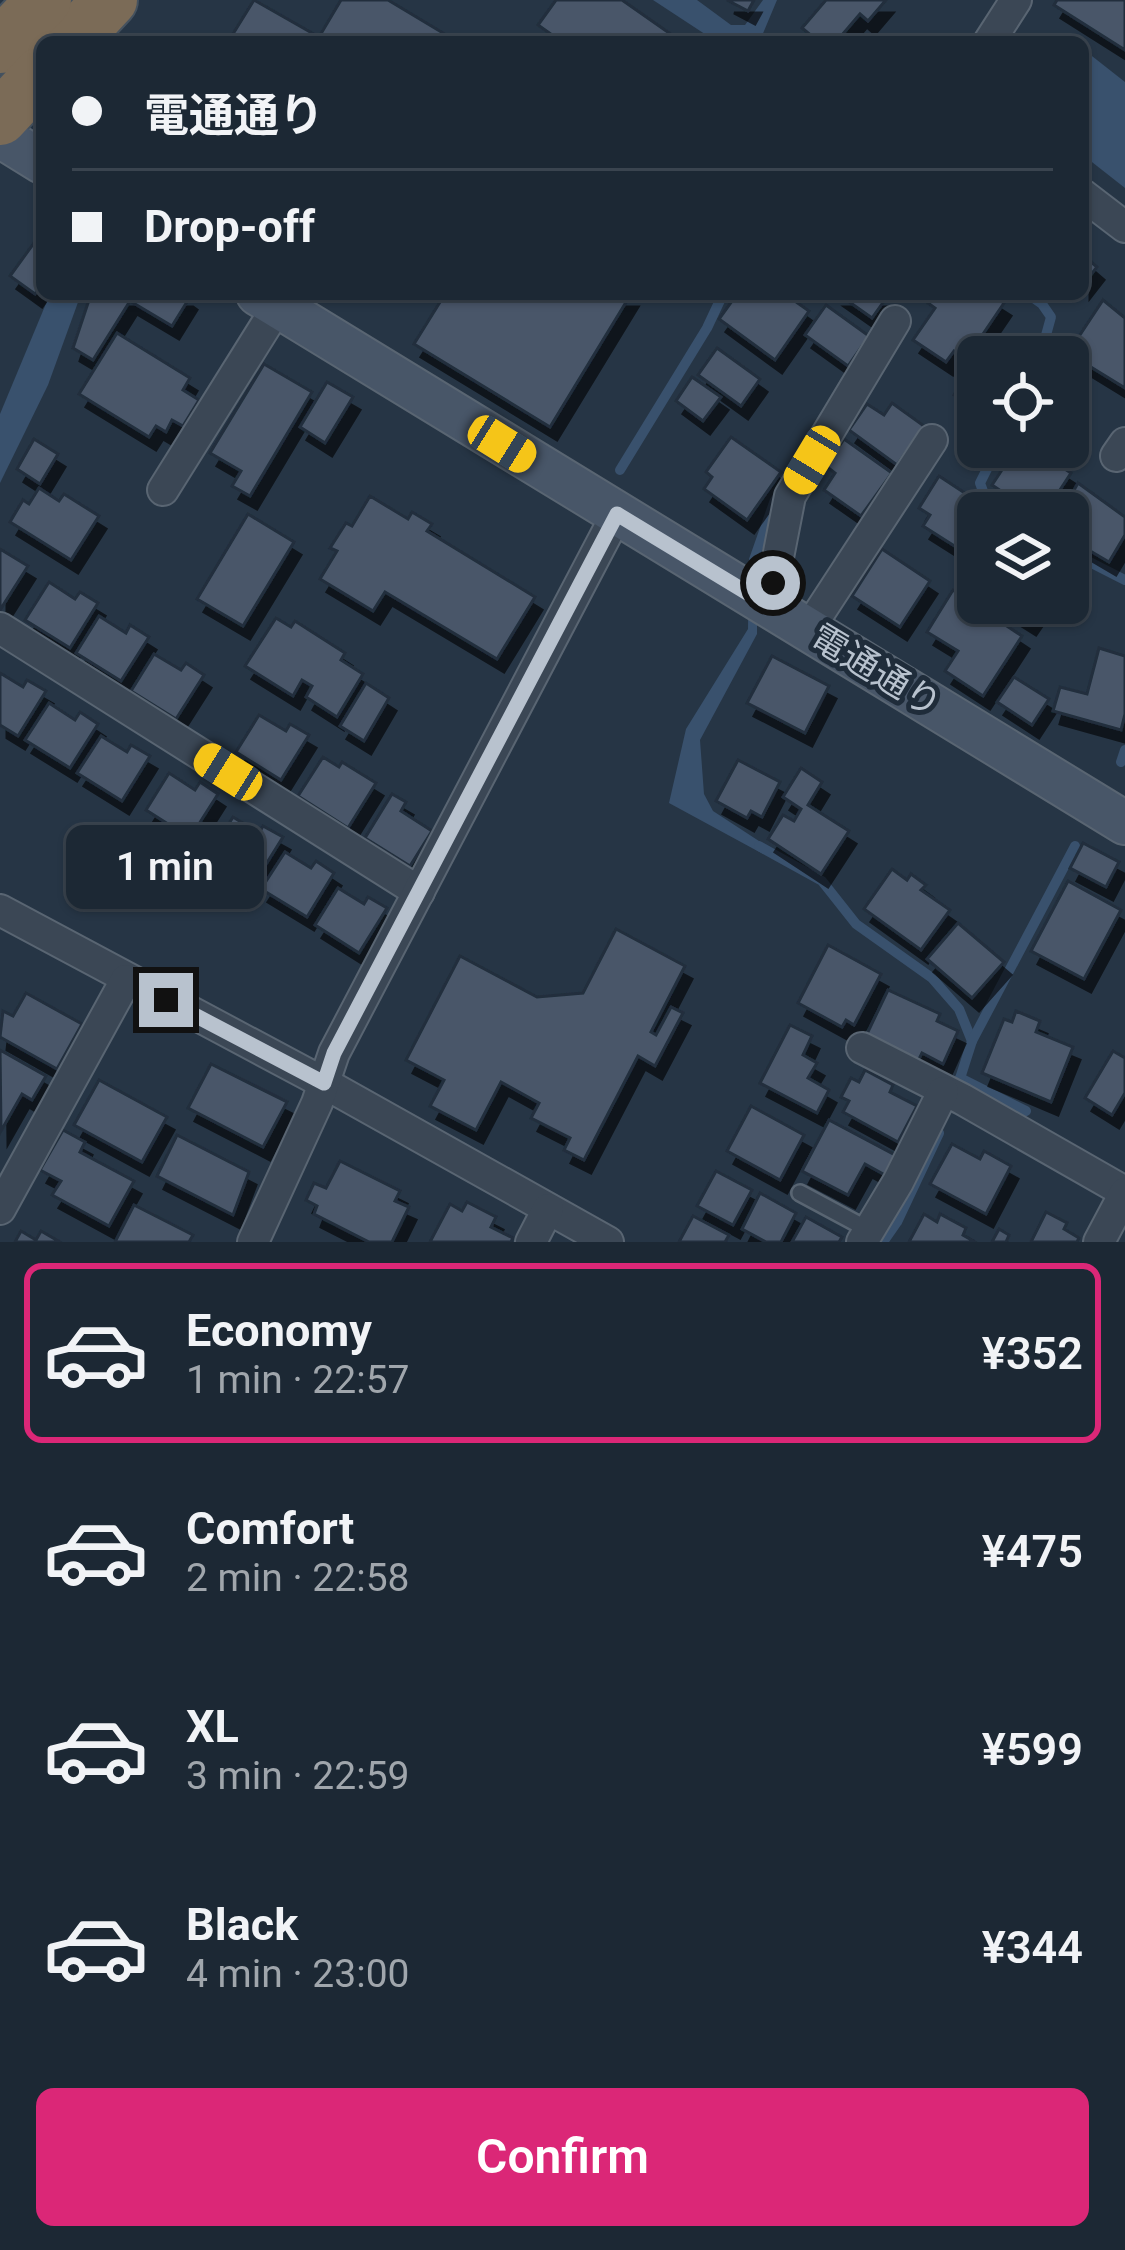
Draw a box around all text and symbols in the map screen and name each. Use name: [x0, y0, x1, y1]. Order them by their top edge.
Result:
text: 電通通り: [144, 89, 324, 142]
text: Drop-off: [144, 200, 315, 253]
map controls: [957, 336, 1089, 624]
button: locate: [957, 336, 1089, 468]
car: [462, 410, 542, 478]
car: [778, 420, 846, 500]
button: layers: [957, 492, 1089, 624]
route start: [746, 556, 800, 610]
street label: 電通通り: [803, 616, 949, 726]
car: [188, 738, 268, 806]
callout: 1 min: [67, 826, 265, 910]
text: 1 min: [116, 844, 214, 890]
route end: [139, 973, 193, 1027]
icon: car: [42, 1299, 150, 1407]
text: Economy: [186, 1304, 372, 1357]
text: ¥352: [982, 1327, 1083, 1380]
text: 1 min · 22:57: [186, 1357, 409, 1403]
icon: car: [42, 1497, 150, 1605]
text: Comfort: [186, 1502, 354, 1555]
text: ¥475: [982, 1525, 1083, 1578]
text: 2 min · 22:58: [186, 1555, 409, 1601]
icon: car: [42, 1695, 150, 1803]
text: XL: [186, 1700, 239, 1753]
text: ¥599: [982, 1723, 1083, 1776]
text: 3 min · 22:59: [186, 1753, 409, 1799]
icon: car: [42, 1893, 150, 2001]
text: Black: [186, 1898, 298, 1951]
text: ¥344: [982, 1921, 1083, 1974]
text: 4 min · 23:00: [186, 1951, 409, 1997]
button: Confirm: [36, 2088, 1089, 2226]

